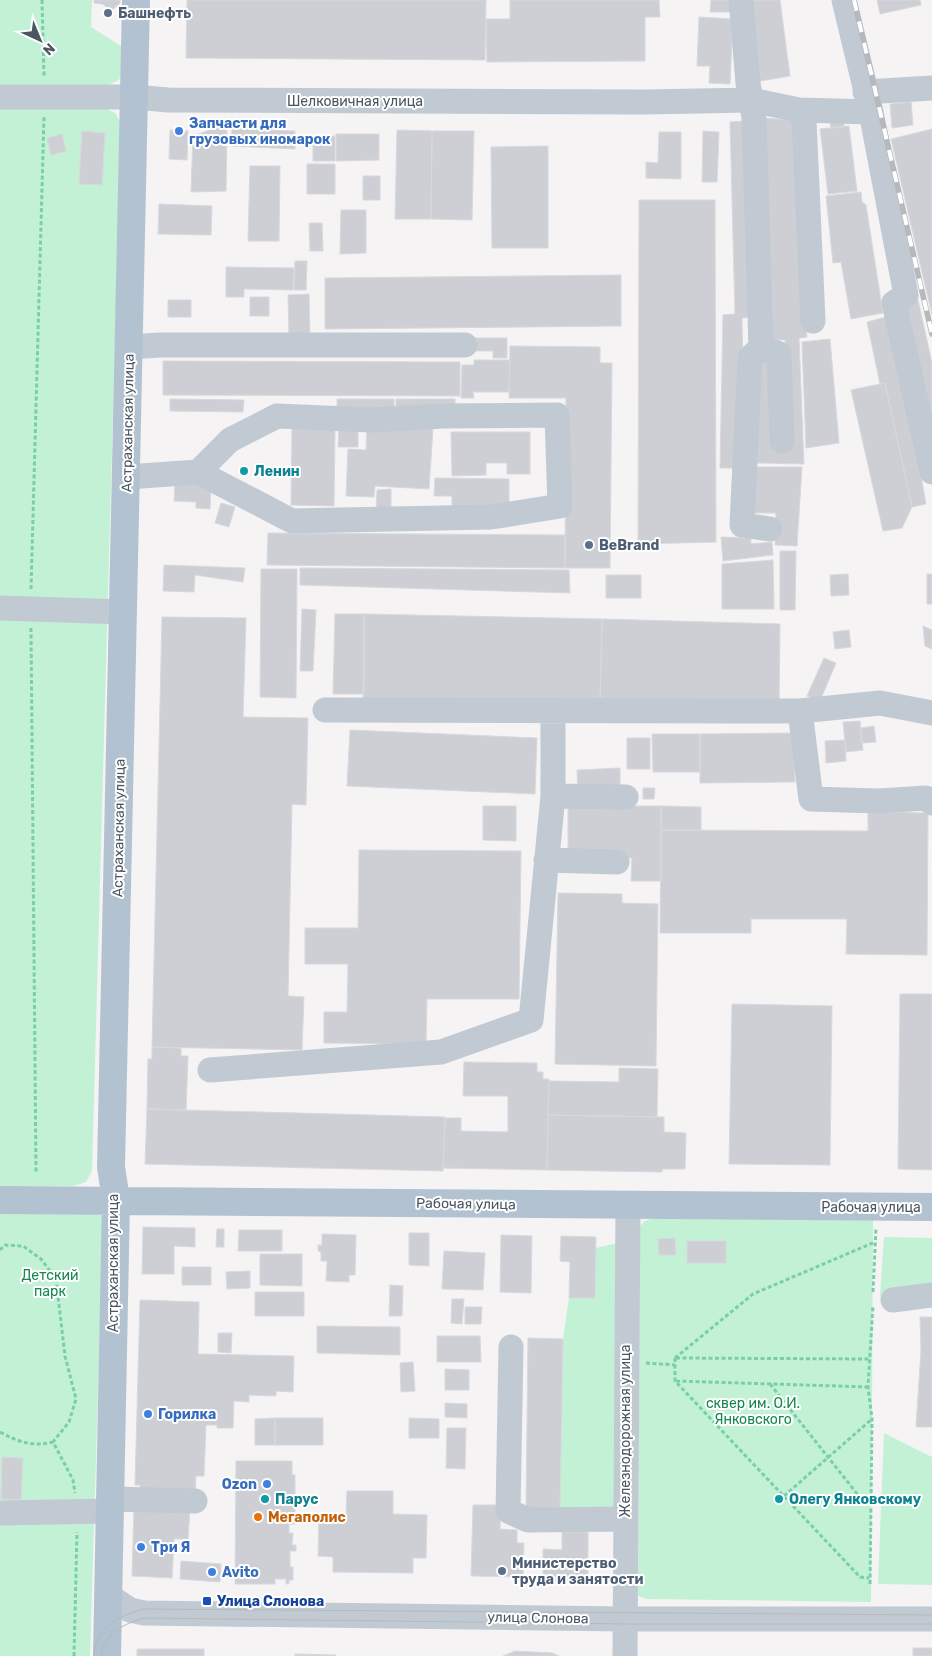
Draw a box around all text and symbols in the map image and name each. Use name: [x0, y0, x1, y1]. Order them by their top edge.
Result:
place label: Башнефть: [118, 5, 191, 22]
marker: Башнефть: [102, 7, 114, 19]
north arrow: [15, 15, 65, 65]
text: N: [39, 39, 58, 59]
street label: Шелковичная улица: [287, 93, 423, 110]
place label: Запчасти для грузовых иномарок: [189, 115, 331, 148]
marker: Запчасти для грузовых иномарок: [173, 125, 185, 137]
street label: Астраханская улица: [118, 354, 138, 492]
place label: Ленин: [254, 463, 300, 480]
marker: Ленин: [238, 465, 250, 477]
place label: BeBrand: [599, 537, 660, 554]
marker: BeBrand: [583, 539, 595, 551]
street label: Астраханская улица: [109, 759, 129, 897]
street label: Астраханская улица: [105, 1194, 122, 1332]
street label: Рабочая улица: [416, 1195, 516, 1213]
street label: Рабочая улица: [821, 1199, 921, 1216]
park label: Детский парк: [21, 1267, 79, 1300]
street label: Железнодорожная улица: [617, 1345, 634, 1517]
park label: сквер им. О.И. Янковского: [706, 1395, 800, 1428]
place label: Горилка: [158, 1406, 216, 1423]
marker: Горилка: [142, 1408, 154, 1420]
place label: Ozon: [222, 1476, 257, 1493]
marker: Ozon: [261, 1478, 273, 1490]
place label: Парус: [275, 1491, 319, 1508]
place label: Олегу Янковскому: [789, 1491, 922, 1508]
marker: Парус: [259, 1493, 271, 1505]
marker: Олегу Янковскому: [773, 1493, 785, 1505]
place label: Мегаполис: [268, 1509, 346, 1526]
marker: Мегаполис: [252, 1511, 264, 1523]
place label: Три Я: [151, 1539, 190, 1556]
marker: Три Я: [135, 1541, 147, 1553]
place label: Министерство труда и занятости: [512, 1555, 643, 1588]
place label: Avito: [222, 1564, 259, 1581]
marker: Министерство труда и занятости: [496, 1565, 508, 1577]
marker: Avito: [206, 1566, 218, 1578]
place label: Улица Слонова: [217, 1593, 324, 1610]
marker: Улица Слонова: [201, 1595, 213, 1607]
street label: улица Слонова: [487, 1609, 589, 1627]

